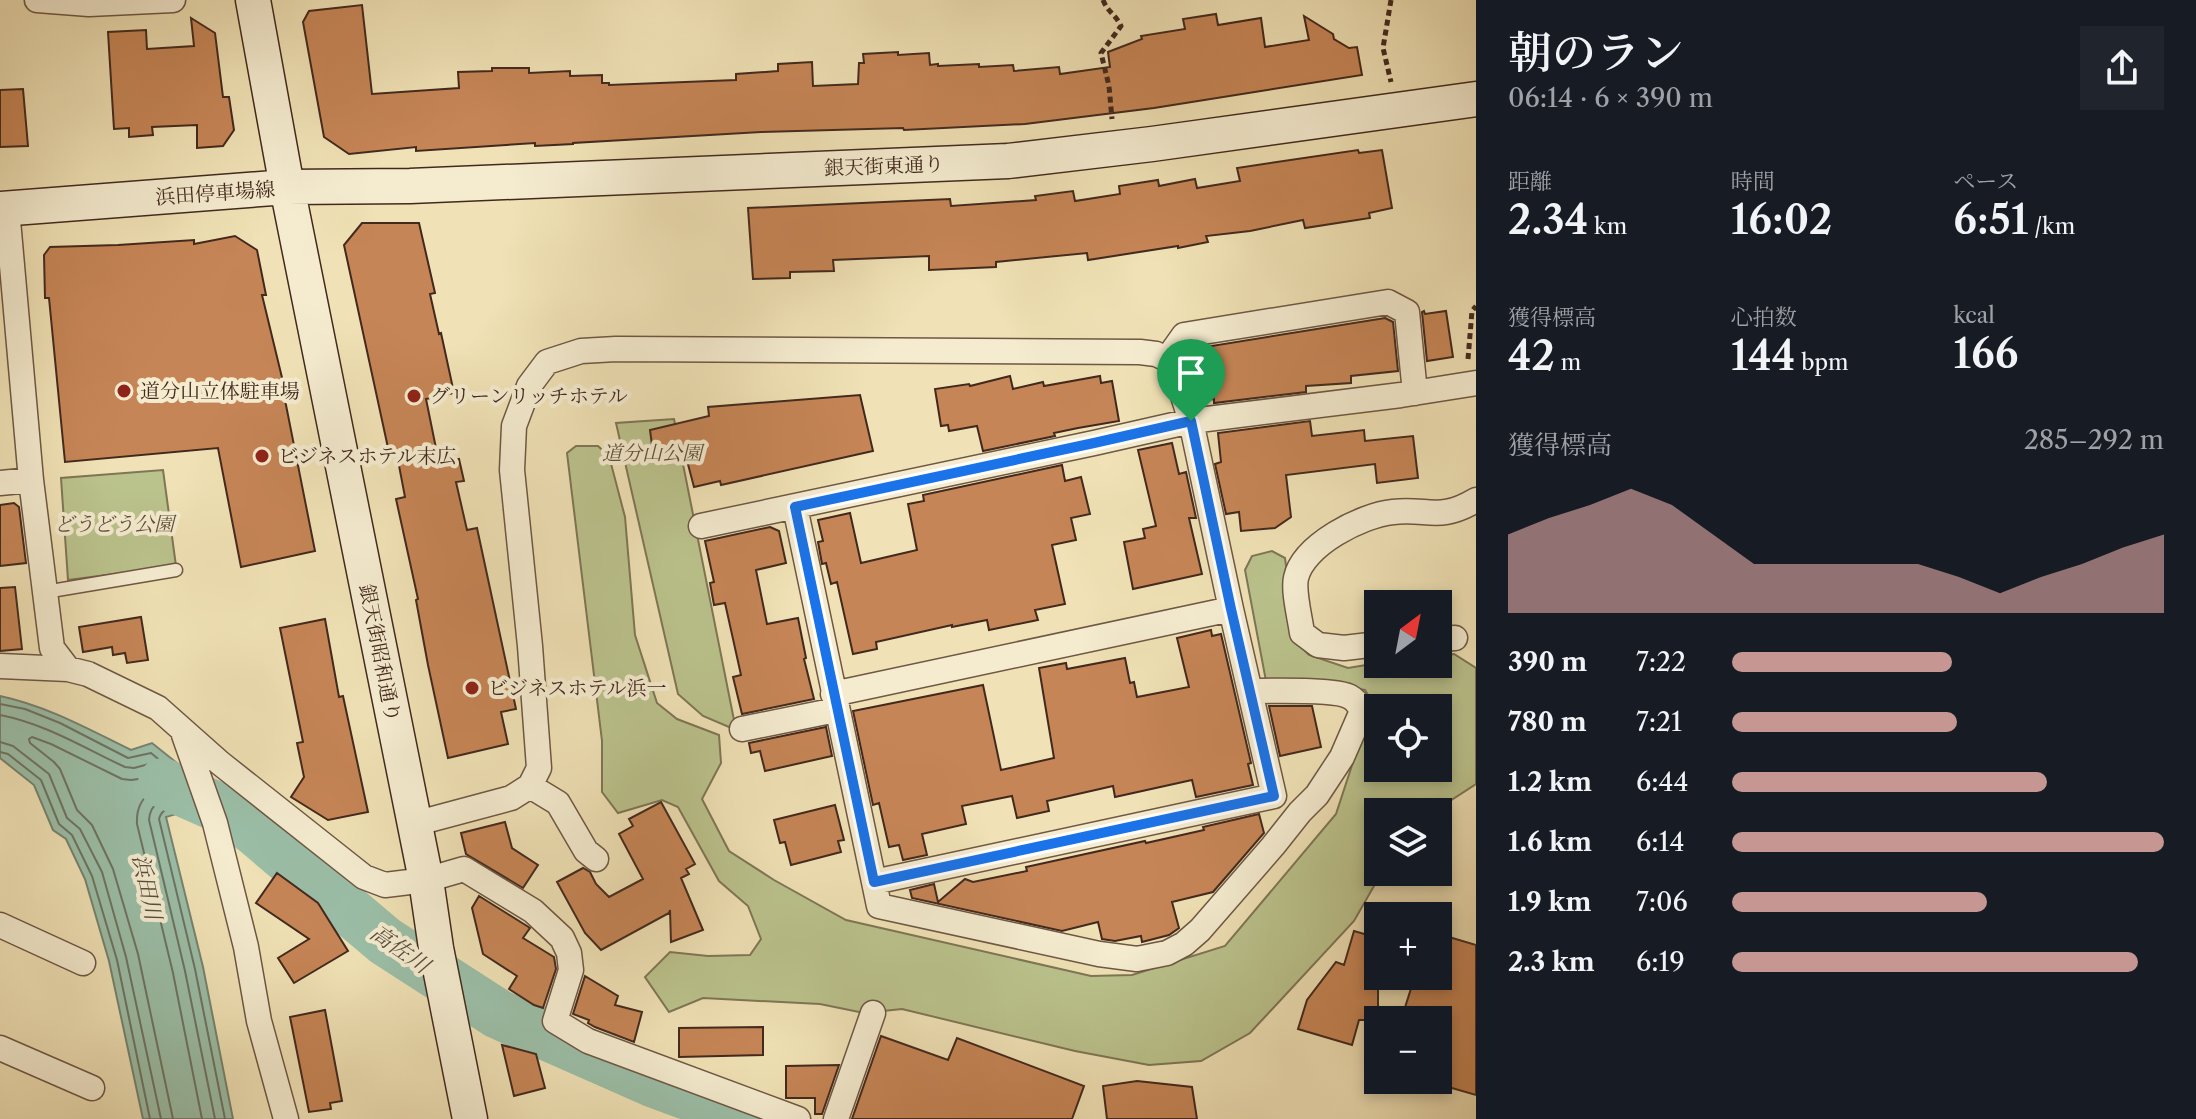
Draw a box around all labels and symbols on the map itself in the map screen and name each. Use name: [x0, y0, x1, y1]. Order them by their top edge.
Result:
street label: 銀天街東通り: [824, 152, 944, 180]
street label: 浜田停車場線: [154, 177, 276, 209]
pin: [1157, 339, 1225, 421]
place label: 道分山立体駐車場: [140, 379, 300, 403]
marker: 道分山立体駐車場: [115, 382, 133, 400]
place label: グリーンリッチホテル: [430, 384, 628, 408]
marker: グリーンリッチホテル: [405, 387, 423, 405]
park label: 道分山公園: [602, 441, 705, 465]
place label: ビジネスホテル末広: [278, 444, 456, 468]
marker: ビジネスホテル末広: [253, 447, 271, 465]
park label: どうどう公園: [54, 512, 177, 536]
street label: 銀天街昭和通り: [355, 582, 405, 724]
north arrow: [1364, 590, 1452, 678]
place label: ビジネスホテル浜一: [488, 676, 666, 700]
marker: ビジネスホテル浜一: [463, 679, 481, 697]
water label: 浜田川: [127, 852, 167, 924]
water label: 高佐川: [365, 919, 436, 980]

